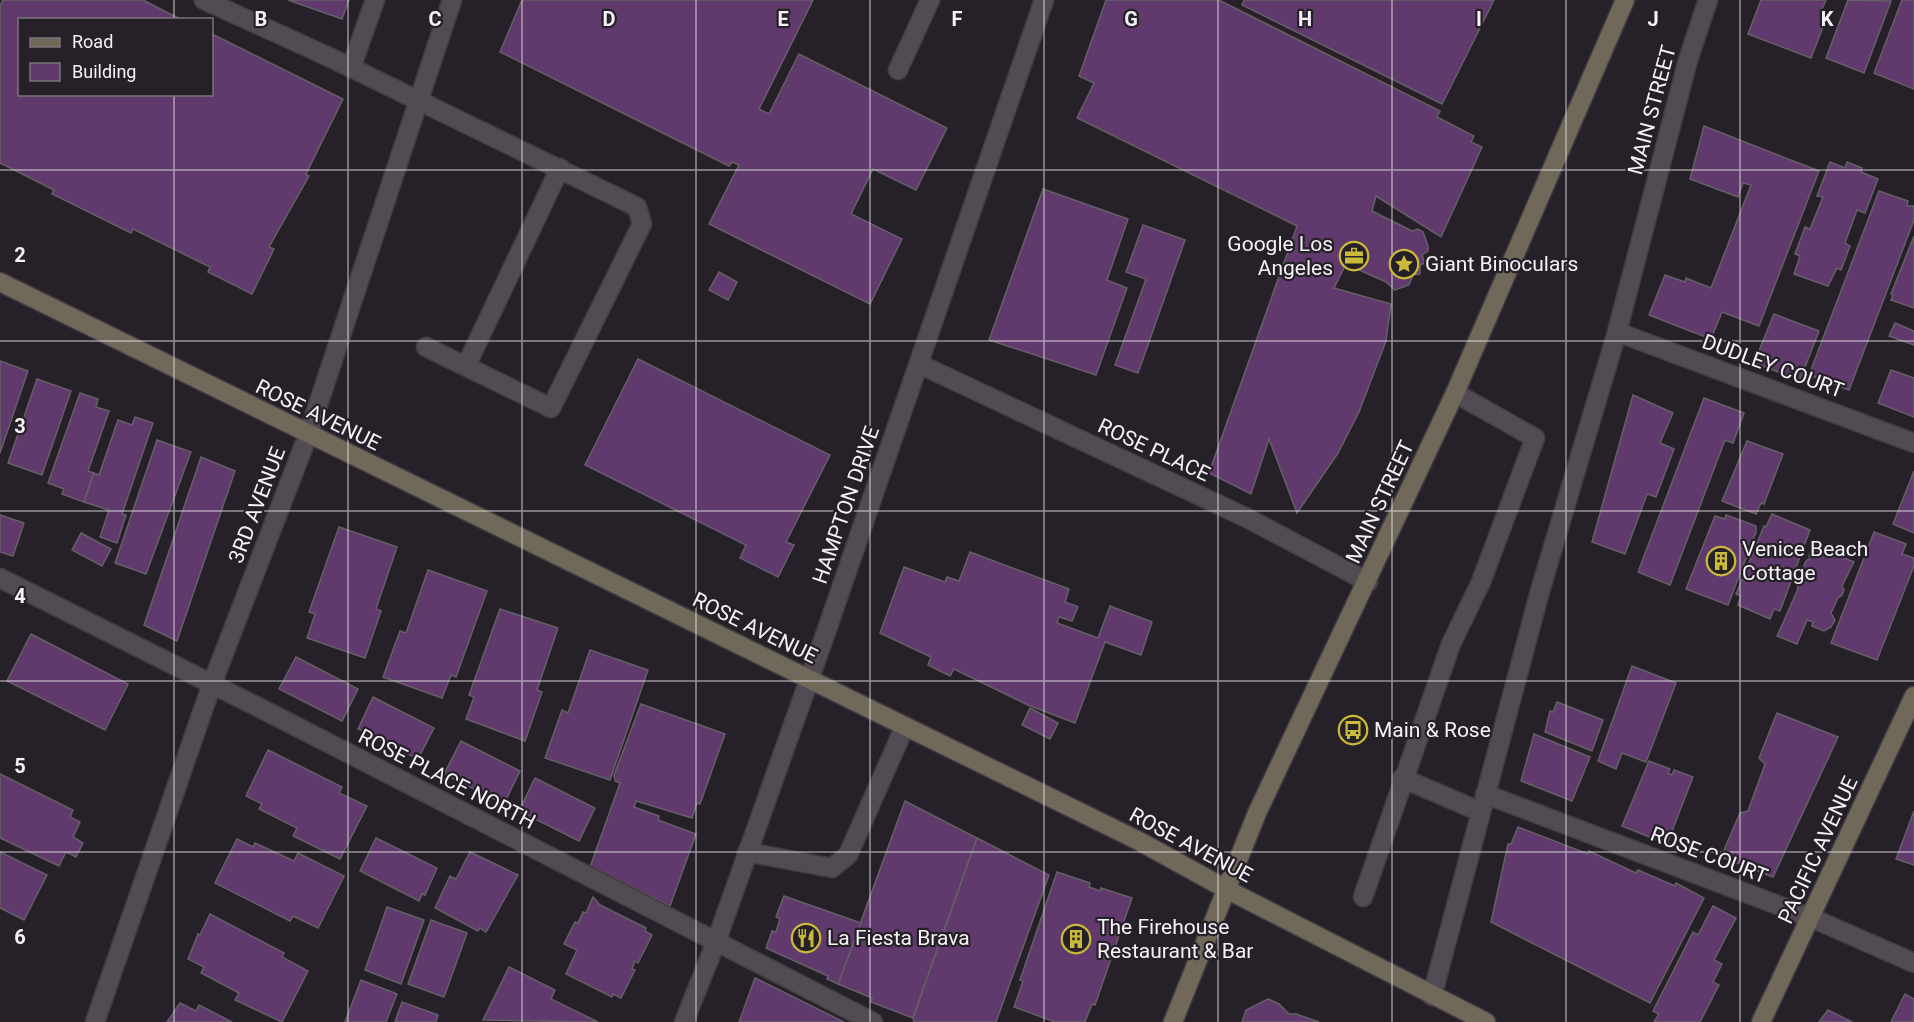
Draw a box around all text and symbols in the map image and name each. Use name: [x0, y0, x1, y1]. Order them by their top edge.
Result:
text: B: [255, 7, 267, 31]
text: C: [428, 7, 442, 31]
text: D: [603, 7, 616, 31]
text: E: [777, 7, 789, 31]
text: F: [952, 7, 963, 31]
text: G: [1124, 7, 1138, 31]
text: H: [1298, 7, 1312, 31]
text: I: [1476, 7, 1482, 31]
text: J: [1647, 7, 1659, 31]
text: K: [1821, 7, 1834, 31]
legend: [18, 18, 213, 96]
text: Road: [72, 31, 113, 52]
street label: MAIN STREET: [1623, 42, 1681, 177]
text: Building: [72, 61, 136, 82]
place label: Google Los Angeles: [1227, 232, 1333, 280]
office icon: Google Los Angeles: [1338, 240, 1370, 272]
text: 2: [14, 243, 26, 267]
place icon: Giant Binoculars: [1388, 248, 1420, 280]
place label: Giant Binoculars: [1425, 252, 1578, 276]
street label: DUDLEY COURT: [1699, 329, 1847, 403]
street label: ROSE AVENUE: [252, 374, 384, 456]
text: 3: [14, 414, 26, 438]
street label: ROSE PLACE: [1094, 414, 1214, 486]
street label: HAMPTON DRIVE: [808, 423, 884, 587]
street label: MAIN STREET: [1341, 436, 1419, 567]
street label: 3RD AVENUE: [224, 444, 290, 566]
place label: Venice Beach Cottage: [1742, 537, 1868, 585]
building icon: Venice Beach Cottage: [1705, 545, 1737, 577]
text: 4: [14, 584, 26, 608]
street label: ROSE AVENUE: [689, 587, 821, 669]
bus stop icon: Main & Rose: [1337, 714, 1369, 746]
place label: Main & Rose: [1374, 718, 1491, 742]
street label: ROSE PLACE NORTH: [355, 724, 539, 834]
text: 5: [14, 754, 26, 778]
street label: PACIFIC AVENUE: [1773, 773, 1863, 927]
street label: ROSE AVENUE: [1125, 803, 1257, 887]
street label: ROSE COURT: [1647, 822, 1771, 888]
place label: The Firehouse Restaurant & Bar: [1097, 915, 1254, 963]
restaurant icon: La Fiesta Brava: [790, 922, 822, 954]
building icon: The Firehouse Restaurant & Bar: [1060, 923, 1092, 955]
text: 6: [14, 925, 26, 949]
place label: La Fiesta Brava: [827, 926, 970, 950]

